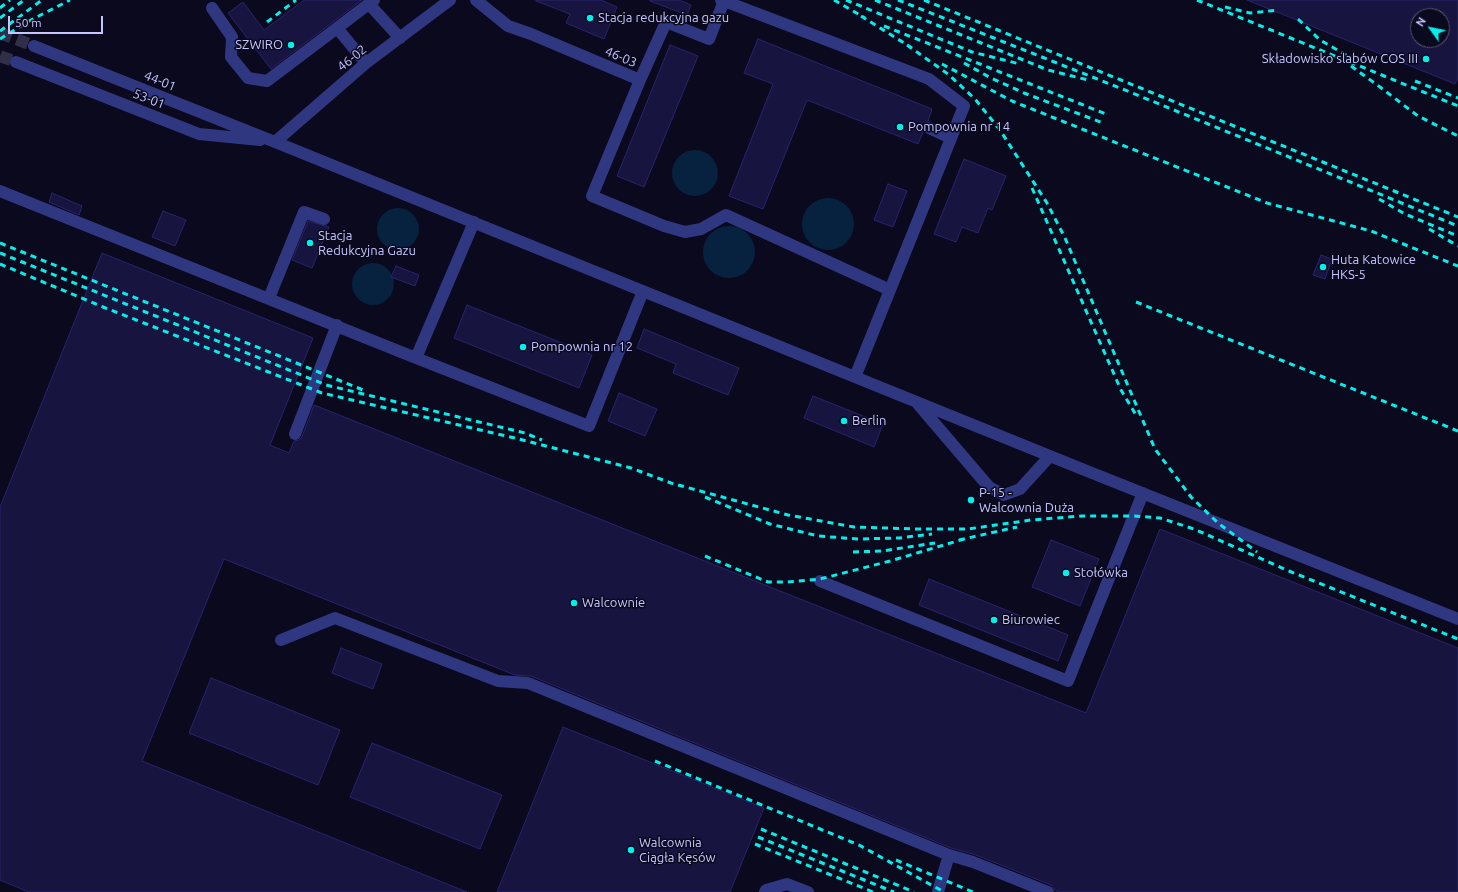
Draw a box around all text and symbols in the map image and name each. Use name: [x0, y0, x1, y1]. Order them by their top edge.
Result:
scale bar: [10, 8, 105, 34]
north arrow: [1410, 8, 1450, 48]
place label: Stacja redukcyjna gazu: [598, 10, 729, 26]
marker: Stacja redukcyjna gazu: [585, 13, 595, 23]
text: N: [1414, 15, 1428, 29]
text: 50 m: [15, 16, 42, 29]
place label: SZWIRO: [235, 37, 283, 53]
marker: SZWIRO: [286, 40, 296, 50]
street label: 46-02: [334, 42, 370, 74]
street label: 46-03: [603, 43, 639, 71]
place label: Składowisko slabów COS III: [1262, 51, 1418, 67]
marker: Składowisko slabów COS III: [1421, 54, 1431, 64]
street label: 44-01: [142, 68, 178, 94]
street label: 53-01: [131, 86, 167, 112]
place label: Pompownia nr 14: [908, 119, 1010, 135]
marker: Pompownia nr 14: [895, 122, 905, 132]
place label: Stacja Redukcyjna Gazu: [318, 228, 416, 259]
marker: Stacja Redukcyjna Gazu: [305, 238, 315, 248]
place label: Huta Katowice HKS-5: [1331, 252, 1416, 283]
marker: Huta Katowice HKS-5: [1318, 262, 1328, 272]
place label: Pompownia nr 12: [531, 339, 633, 355]
marker: Pompownia nr 12: [518, 342, 528, 352]
place label: Berlin: [852, 413, 886, 429]
marker: Berlin: [839, 416, 849, 426]
place label: P-15 - Walcownia Duża: [979, 485, 1074, 516]
marker: P-15 - Walcownia Duża: [966, 495, 976, 505]
place label: Stołówka: [1074, 565, 1128, 581]
marker: Stołówka: [1061, 568, 1071, 578]
place label: Walcownie: [582, 595, 645, 611]
marker: Walcownie: [569, 598, 579, 608]
place label: Biurowiec: [1002, 612, 1060, 628]
marker: Biurowiec: [989, 615, 999, 625]
place label: Walcownia Ciągła Kęsów: [639, 835, 716, 866]
marker: Walcownia Ciągła Kęsów: [626, 845, 636, 855]

